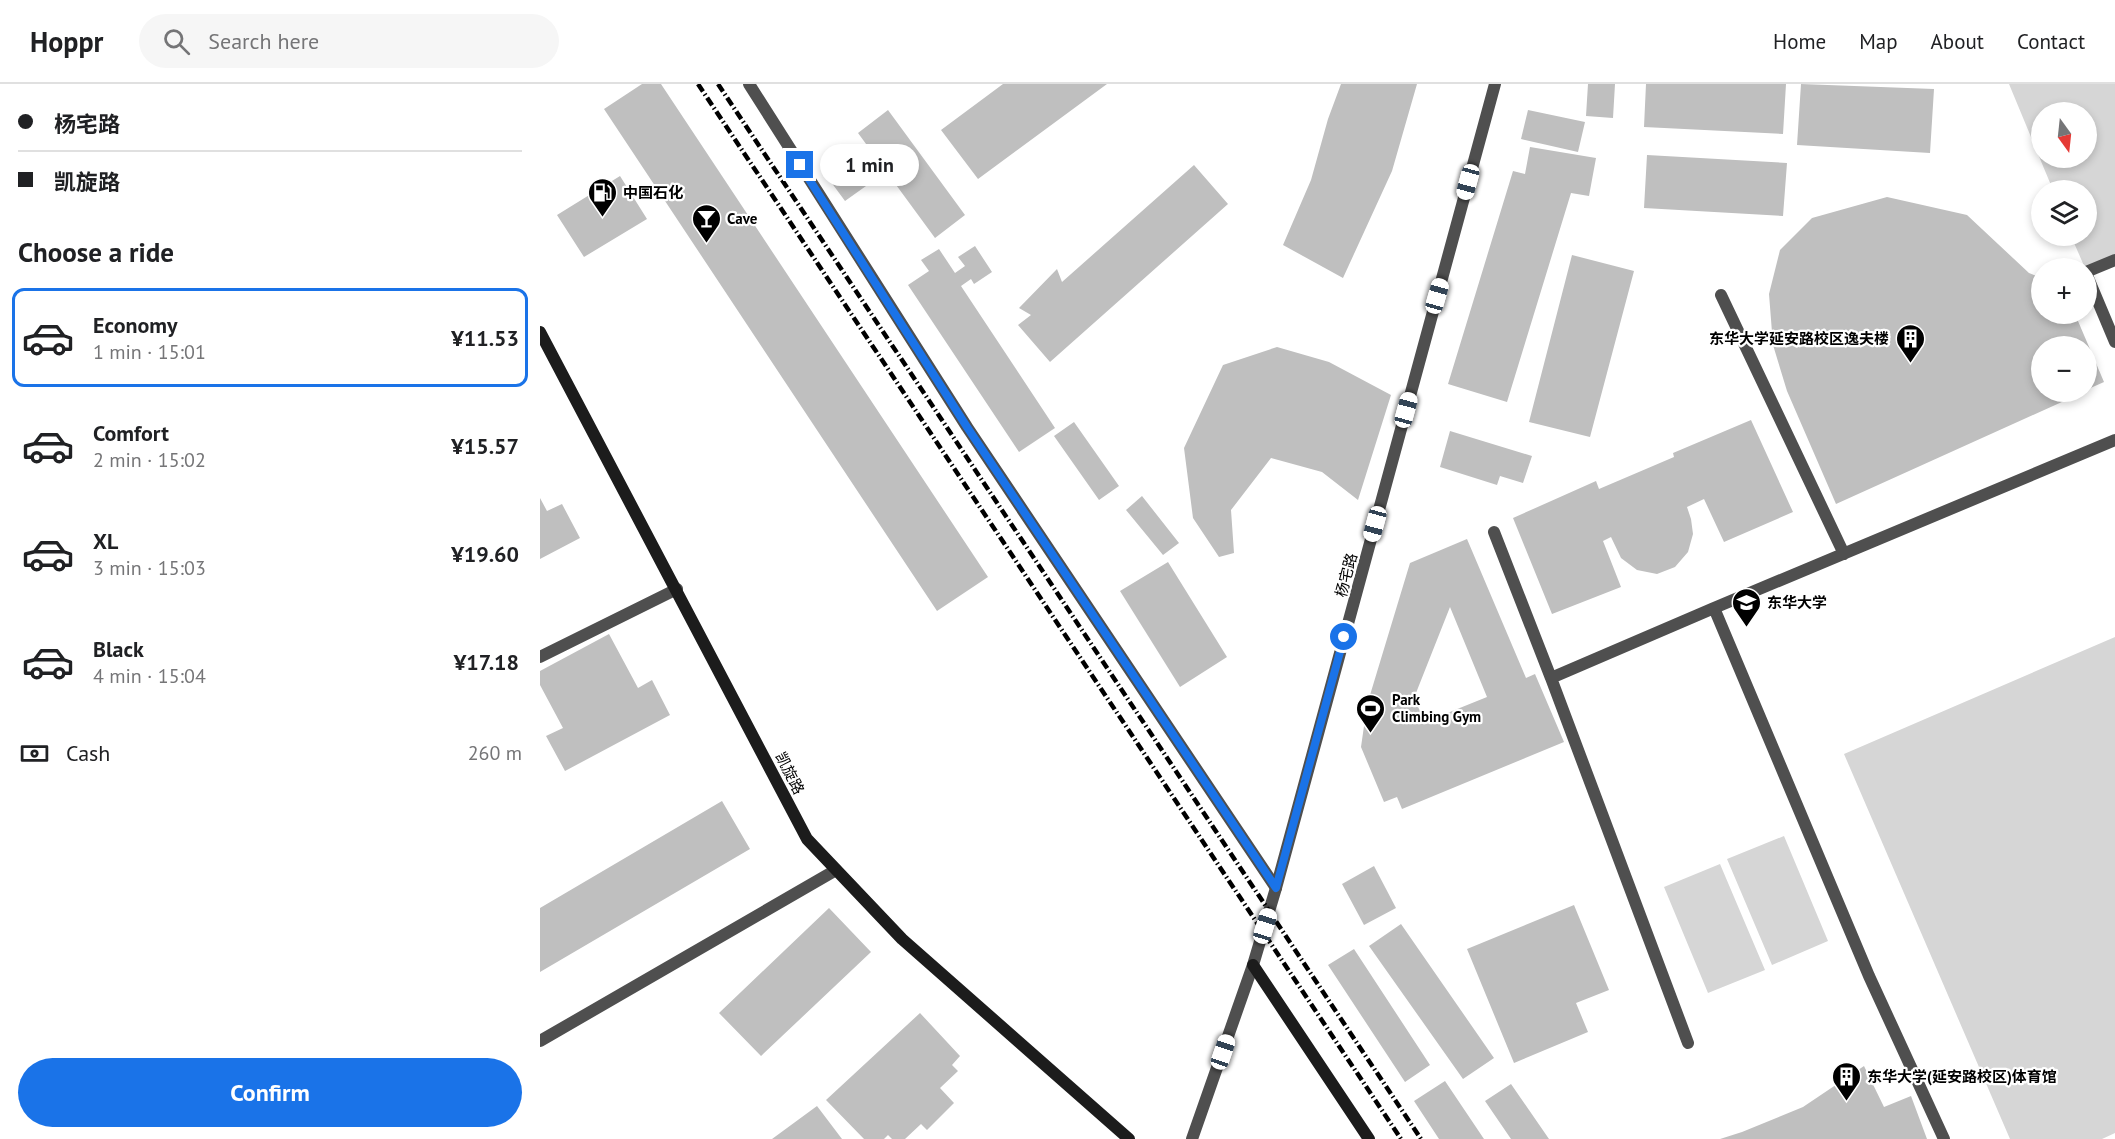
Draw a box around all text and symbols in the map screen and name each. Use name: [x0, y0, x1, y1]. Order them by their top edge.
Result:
search box: [139, 14, 559, 68]
text: Hoppr: [30, 23, 103, 60]
icon: search: [160, 25, 193, 58]
text: Search here: [208, 27, 319, 55]
text: Home: [1773, 28, 1826, 55]
text: Map: [1859, 28, 1898, 55]
text: About: [1931, 28, 1984, 55]
text: Contact: [2017, 28, 2085, 55]
north arrow: [2031, 102, 2097, 168]
map controls: [2031, 102, 2097, 402]
text: 杨宅路: [54, 110, 120, 138]
callout: 1 min: [821, 144, 920, 186]
route end: [786, 151, 813, 178]
text: 1 min: [845, 152, 894, 178]
car: [1455, 162, 1481, 202]
text: 凯旋路: [54, 168, 120, 196]
fuel station icon: 中国石化: [586, 176, 618, 218]
button: layers: [2031, 180, 2097, 246]
place label: 中国石化: [623, 183, 683, 202]
bar icon: Cave: [690, 202, 722, 244]
place label: Cave: [727, 209, 758, 228]
text: Choose a ride: [18, 235, 174, 269]
button: +: [2031, 258, 2097, 324]
car: [1423, 276, 1451, 316]
icon: car: [21, 311, 75, 365]
text: Economy: [93, 311, 177, 339]
building icon: 东华大学延安路校区逸夫楼: [1894, 322, 1926, 364]
text: ¥11.53: [451, 324, 519, 352]
place label: 东华大学延安路校区逸夫楼: [1709, 329, 1889, 348]
button: −: [2031, 336, 2097, 402]
text: 1 min · 15:01: [93, 339, 206, 365]
car: [1393, 390, 1419, 430]
icon: car: [21, 419, 75, 473]
text: Comfort: [93, 419, 169, 447]
text: ¥15.57: [451, 432, 519, 460]
text: 2 min · 15:02: [93, 447, 206, 473]
car: [1362, 504, 1388, 544]
icon: car: [21, 527, 75, 581]
text: XL: [93, 527, 118, 555]
text: ¥19.60: [451, 540, 519, 568]
street label: 杨宅路: [1331, 551, 1361, 599]
text: 3 min · 15:03: [93, 555, 206, 581]
school or university icon: 东华大学: [1730, 586, 1762, 628]
place label: 东华大学: [1767, 593, 1827, 612]
route start: [1330, 623, 1357, 650]
icon: car: [21, 635, 75, 689]
text: Black: [93, 635, 144, 663]
text: ¥17.18: [454, 648, 519, 676]
text: 4 min · 15:04: [93, 663, 206, 689]
place label: Park Climbing Gym: [1392, 690, 1481, 726]
sports icon: Park Climbing Gym: [1355, 692, 1387, 734]
icon: cash: [18, 737, 51, 770]
text: Cash: [66, 739, 110, 767]
text: 260 m: [468, 740, 522, 766]
street label: 凯旋路: [771, 749, 809, 797]
car: [1251, 906, 1279, 946]
car: [1209, 1032, 1237, 1072]
button: Confirm: [18, 1058, 522, 1127]
building icon: 东华大学(延安路校区)体育馆: [1830, 1060, 1862, 1102]
place label: 东华大学(延安路校区)体育馆: [1867, 1067, 2057, 1086]

